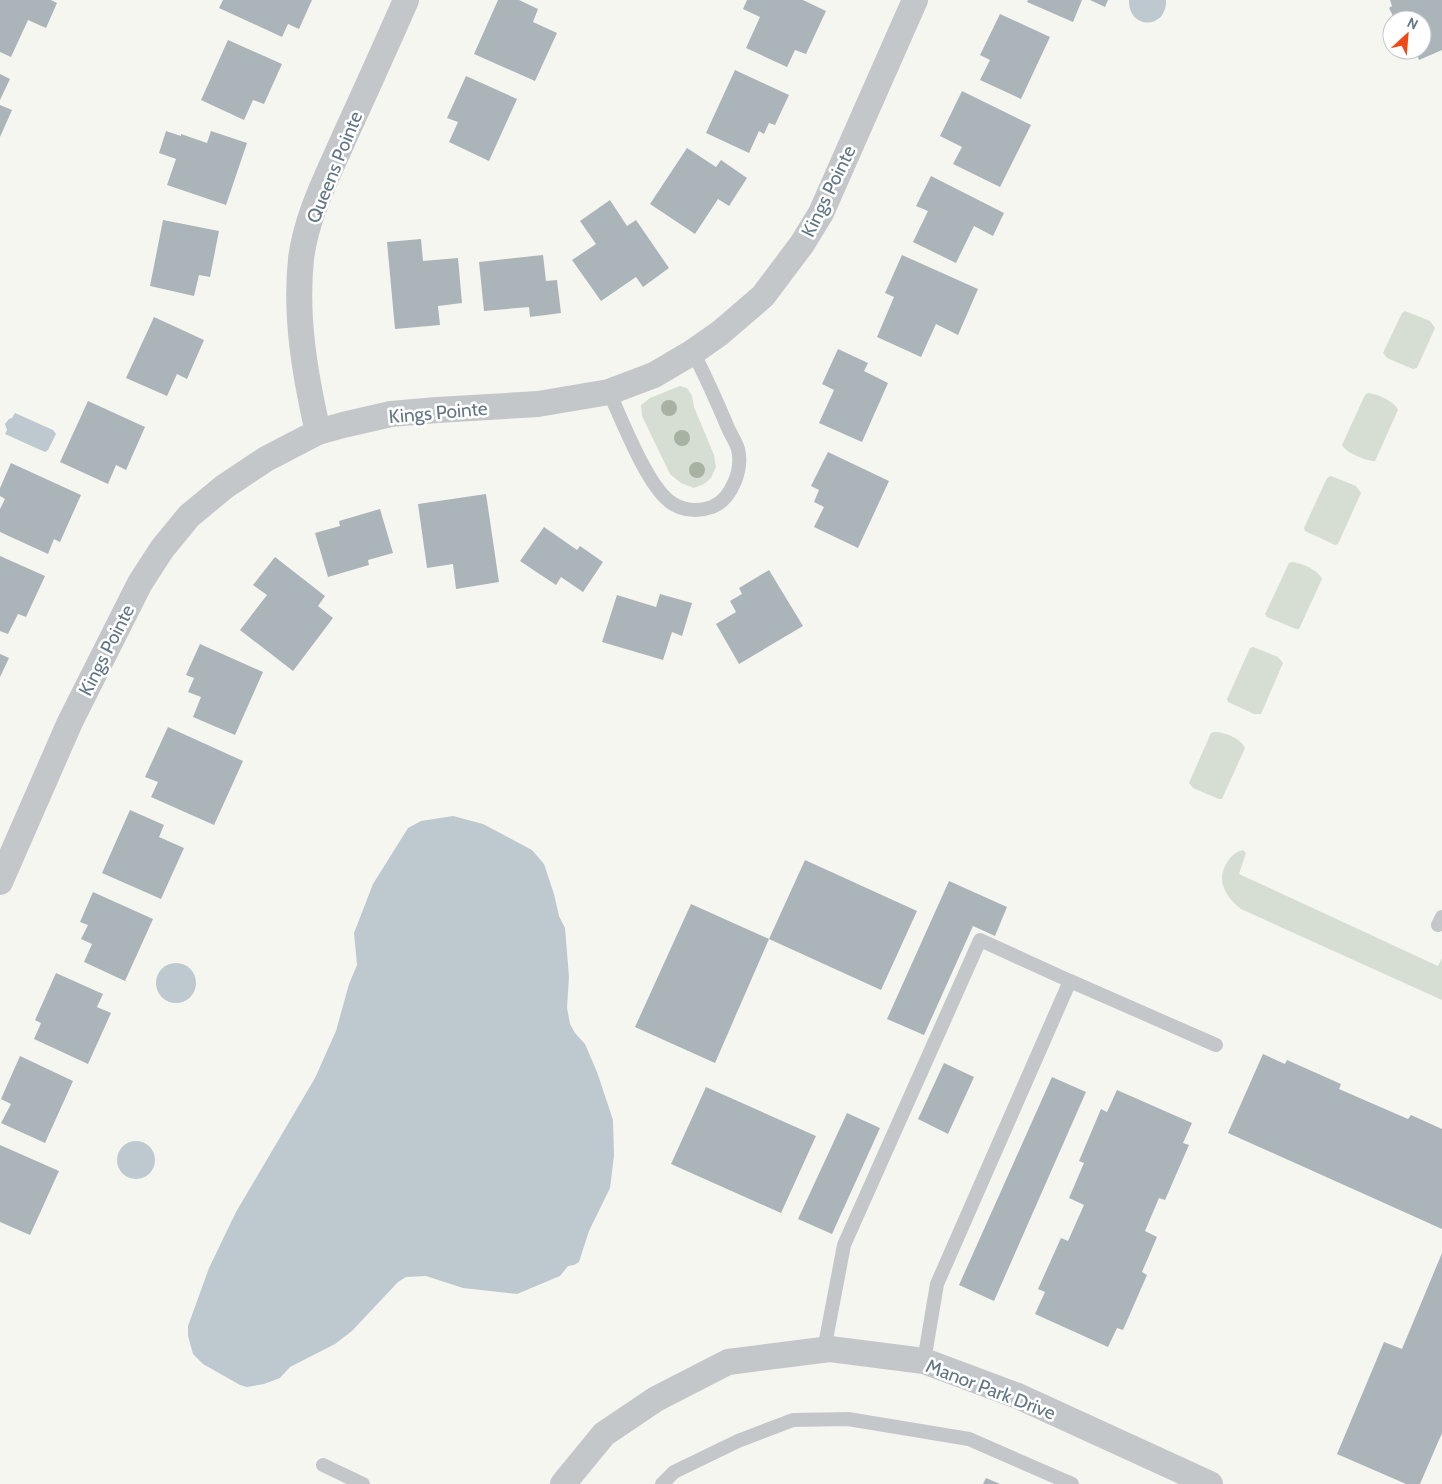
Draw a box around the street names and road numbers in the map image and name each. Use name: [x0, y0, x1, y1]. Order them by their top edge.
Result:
street label: Queens Pointe: [302, 108, 367, 226]
street label: Kings Pointe: [796, 141, 861, 241]
street label: Kings Pointe: [388, 397, 489, 428]
street label: Kings Pointe: [74, 601, 139, 700]
street label: Manor Park Drive: [923, 1354, 1059, 1425]

